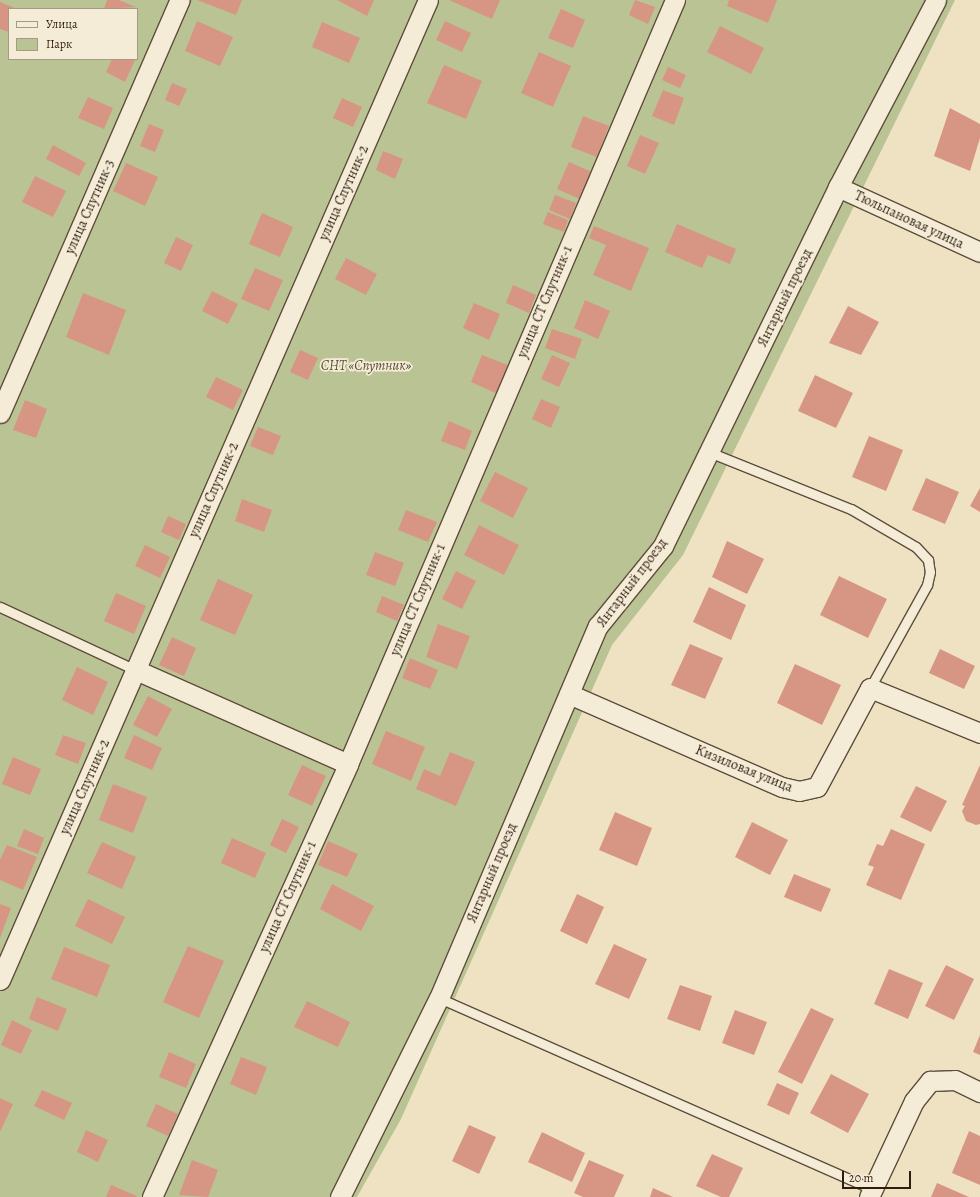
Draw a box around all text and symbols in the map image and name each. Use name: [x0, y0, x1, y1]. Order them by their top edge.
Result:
legend: [8, 8, 138, 60]
text: Улица: [46, 16, 77, 32]
text: Парк: [46, 36, 72, 52]
street label: улица Спутник-2: [315, 143, 373, 243]
street label: улица Спутник-3: [62, 157, 118, 257]
street label: Тюльпановая улица: [852, 187, 966, 253]
street label: улица СТ Спутник-1: [514, 243, 576, 361]
street label: Янтарный проезд: [754, 246, 816, 350]
park label: СНТ «Спутник»: [321, 358, 411, 374]
street label: улица Спутник-2: [185, 440, 243, 540]
street label: Янтарный проезд: [593, 535, 671, 631]
street label: улица СТ Спутник-1: [387, 541, 449, 659]
street label: улица Спутник-2: [56, 737, 114, 837]
street label: Кизиловая улица: [693, 742, 795, 796]
street label: Янтарный проезд: [463, 821, 521, 925]
street label: улица СТ Спутник-1: [256, 839, 320, 955]
scale bar: [844, 1163, 913, 1189]
text: 20 m: [849, 1170, 873, 1186]

